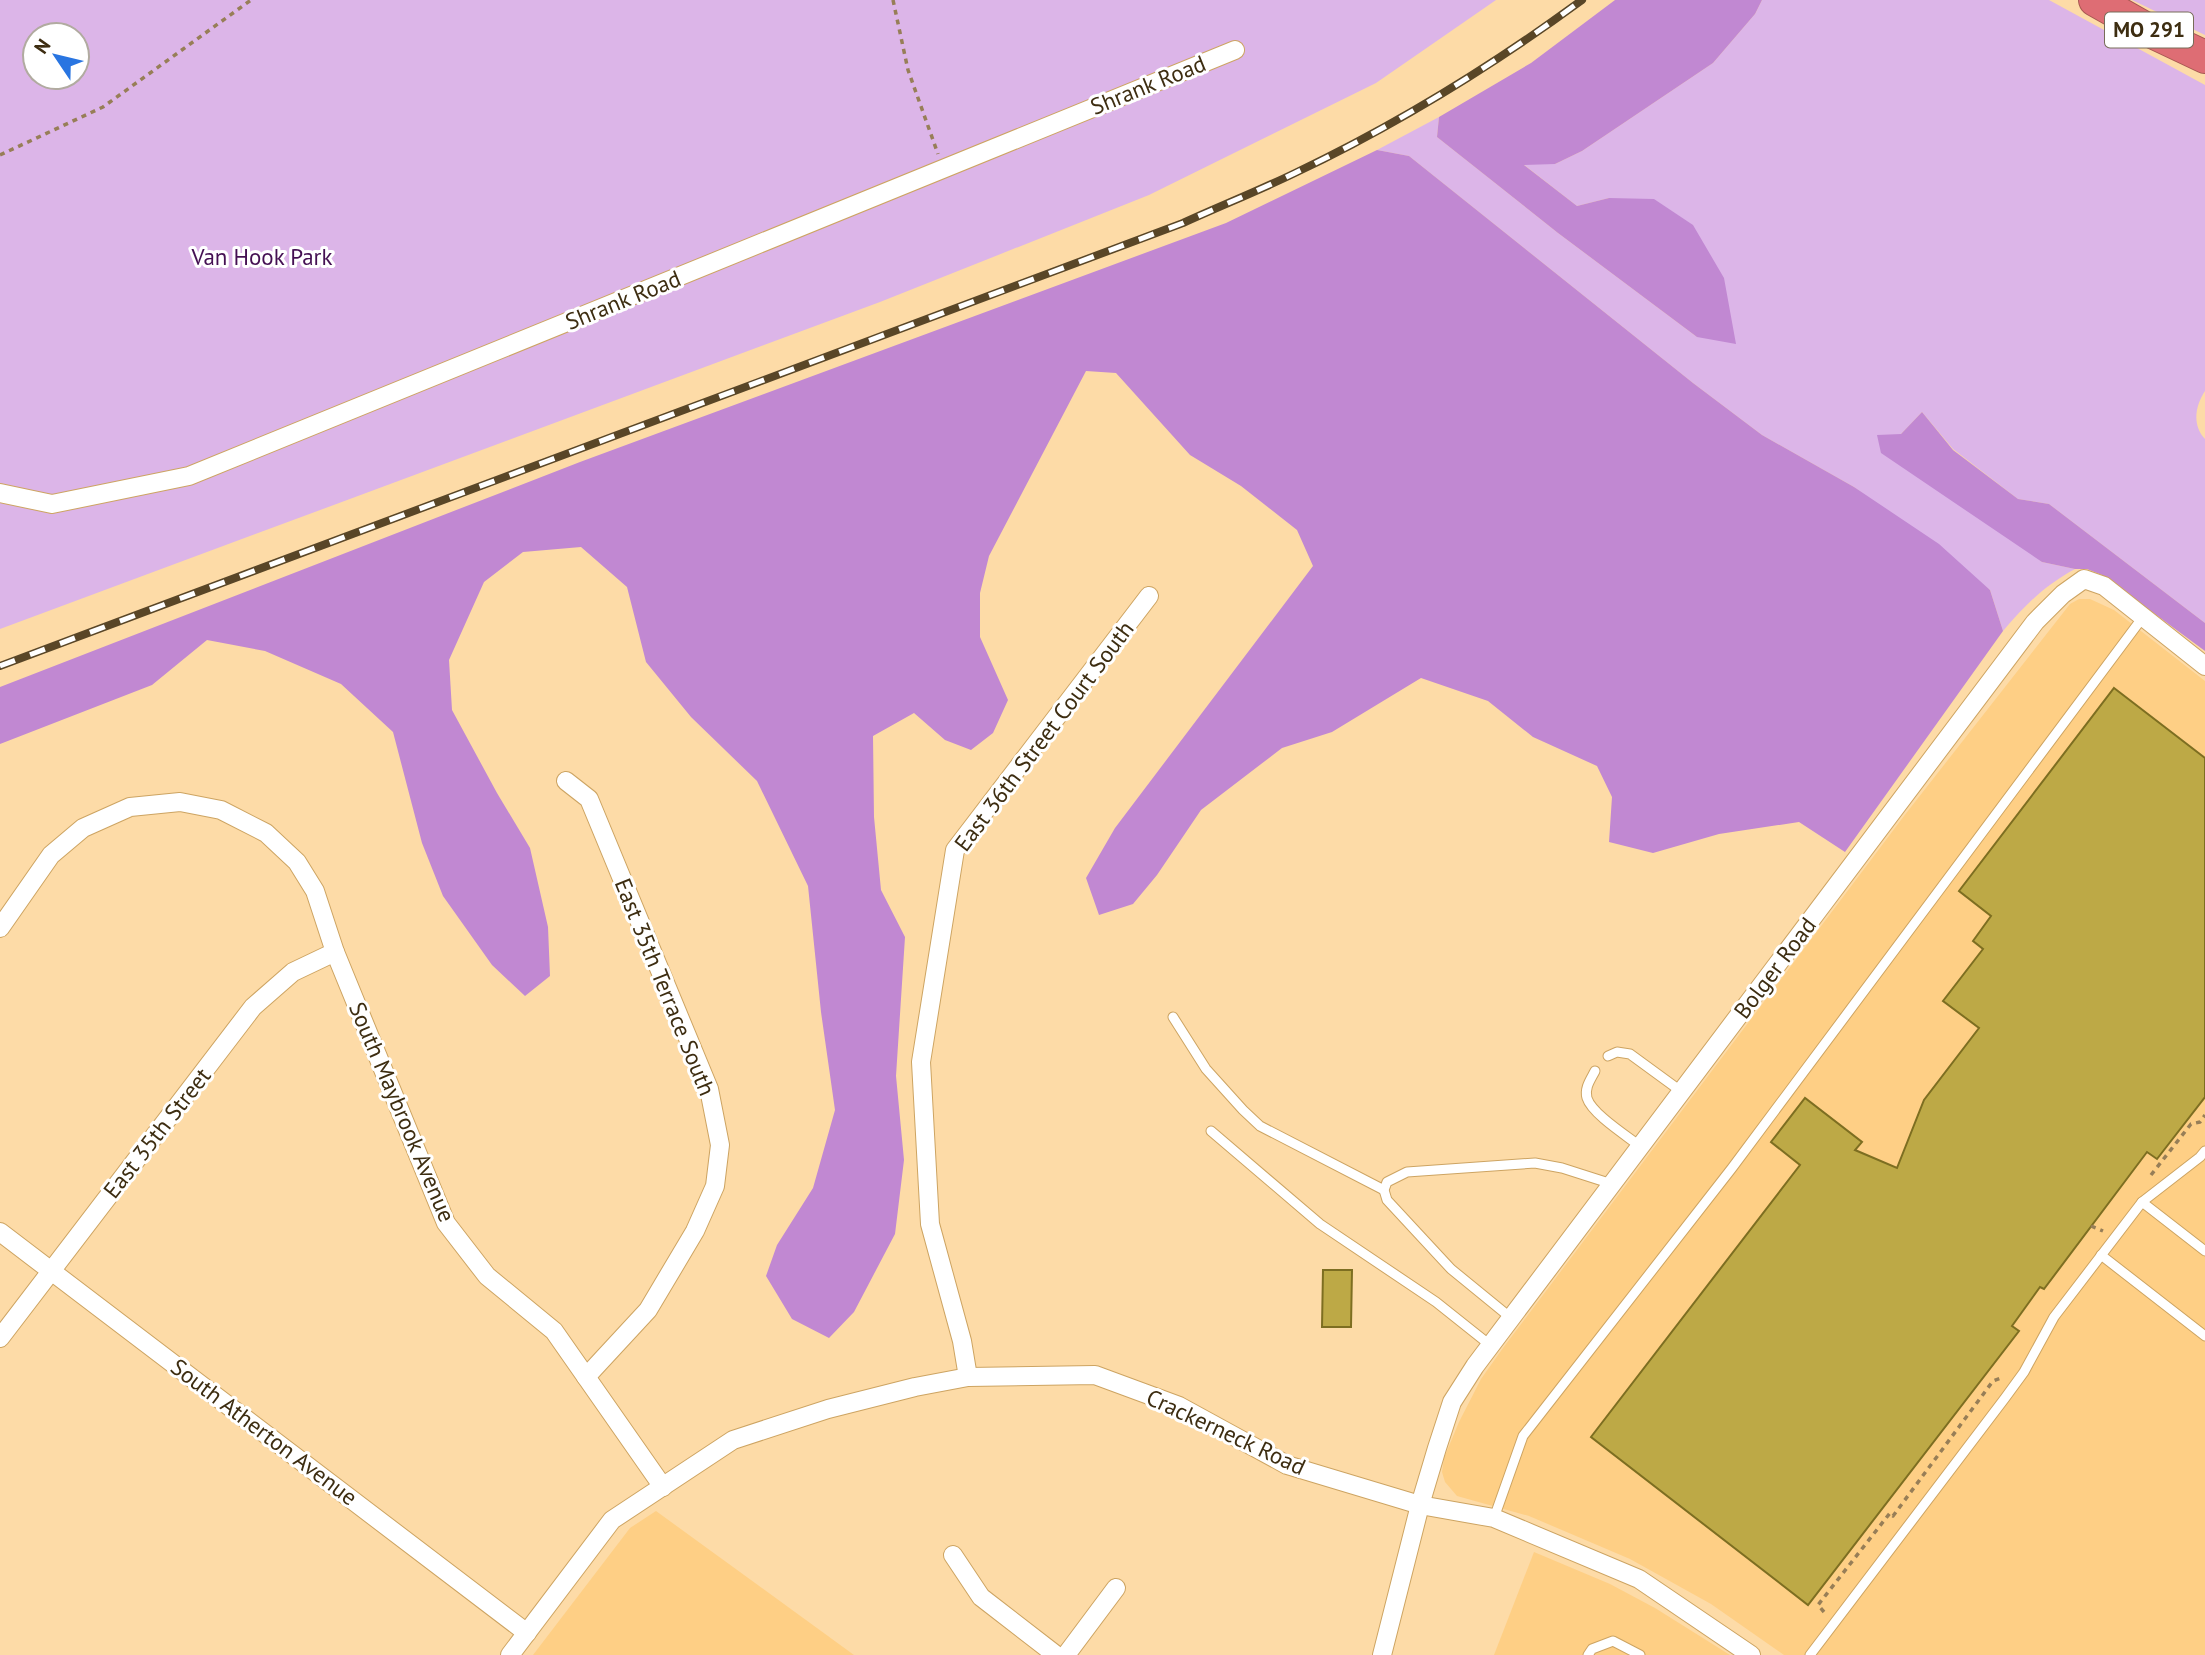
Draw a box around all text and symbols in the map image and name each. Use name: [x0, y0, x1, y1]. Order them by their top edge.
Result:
road number: MO 291: [2105, 12, 2193, 48]
north arrow: [21, 21, 91, 91]
text: N: [29, 34, 55, 58]
street label: Shrank Road: [1086, 48, 1210, 121]
park label: Van Hook Park: [191, 242, 332, 271]
street label: Shrank Road: [561, 263, 685, 336]
street label: East 36th Street Court South: [948, 615, 1140, 856]
street label: East 35th Terrace South: [609, 874, 722, 1100]
street label: Bolger Road: [1727, 911, 1822, 1024]
street label: South Maybrook Avenue: [343, 997, 462, 1226]
street label: East 35th Street: [97, 1061, 217, 1204]
street label: South Atherton Avenue: [165, 1352, 363, 1511]
street label: Crackerneck Road: [1142, 1382, 1310, 1481]

